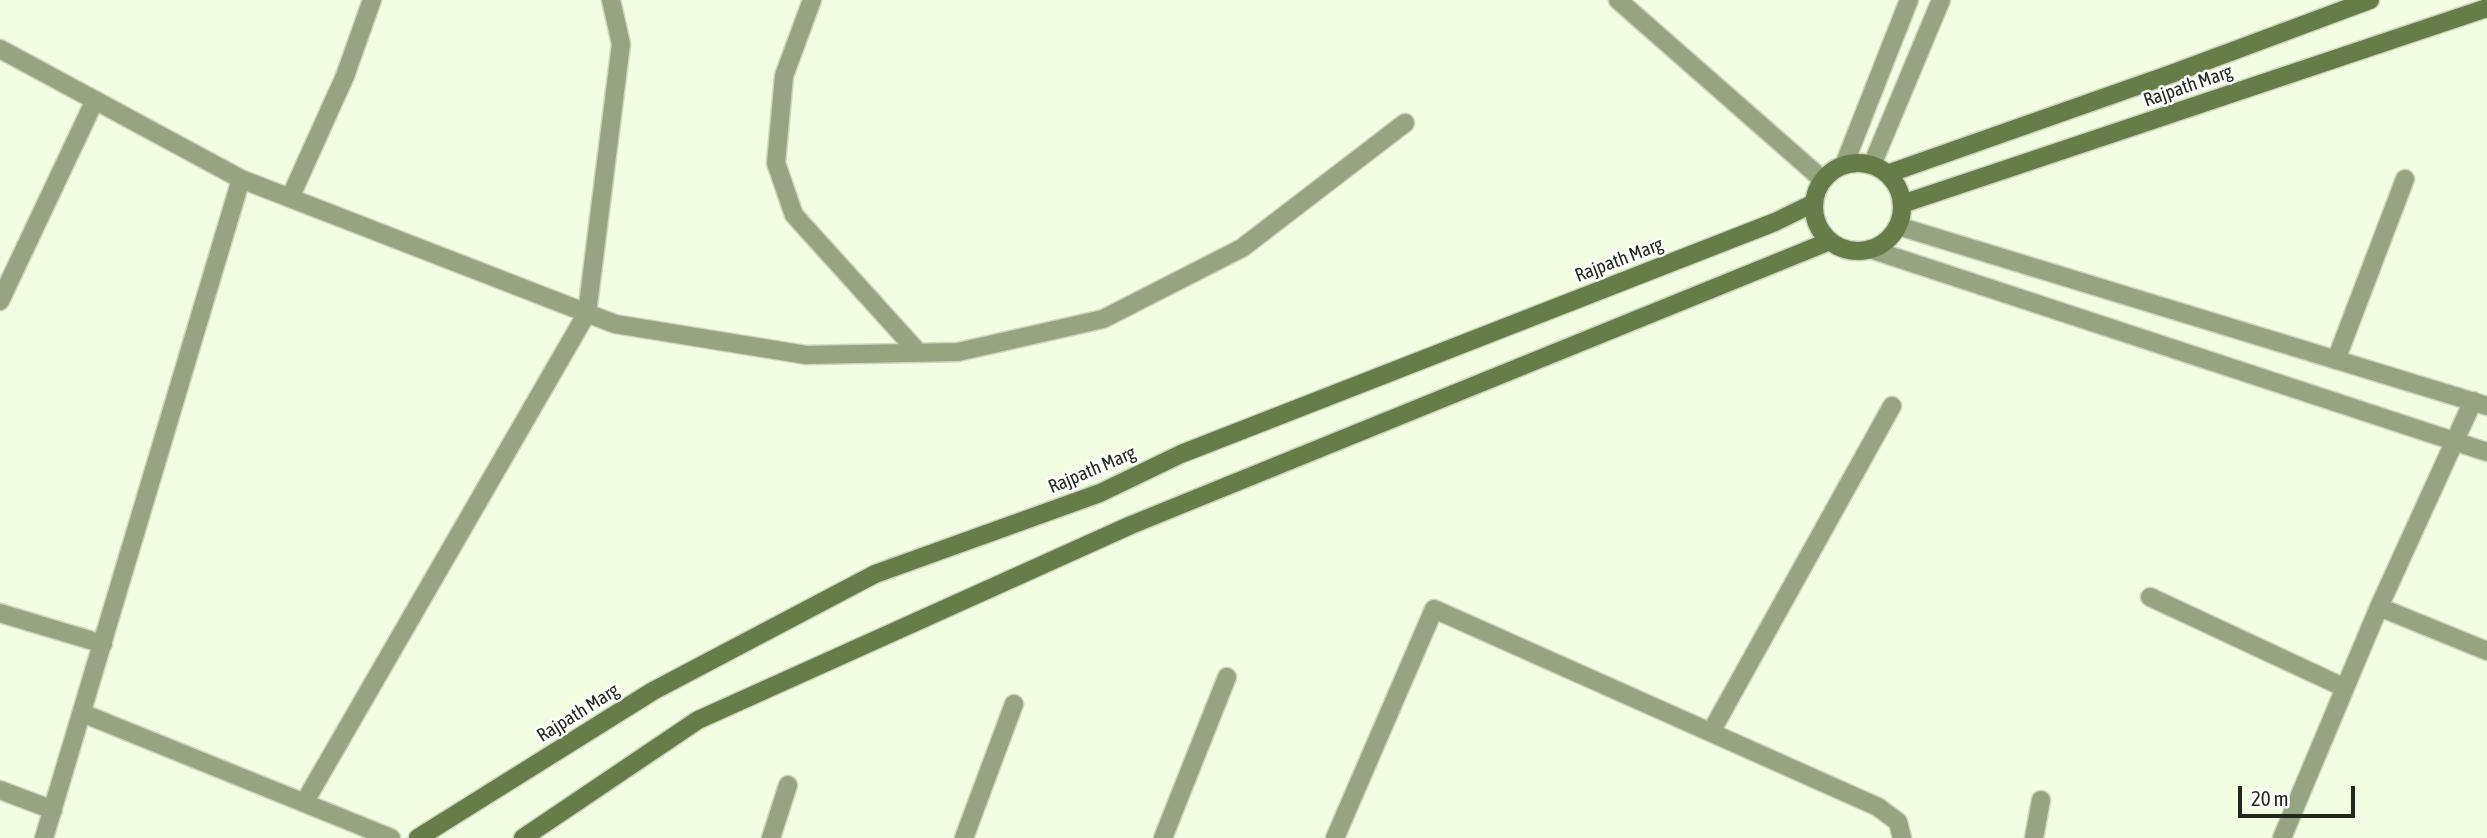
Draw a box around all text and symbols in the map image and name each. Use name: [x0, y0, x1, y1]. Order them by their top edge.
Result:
street label: Rajpath Marg: [2141, 60, 2235, 112]
street label: Rajpath Marg: [1572, 233, 1666, 287]
street label: Rajpath Marg: [1045, 441, 1139, 499]
street label: Rajpath Marg: [533, 679, 623, 747]
scale bar: [2242, 772, 2359, 816]
text: 20 m: [2251, 786, 2289, 810]

